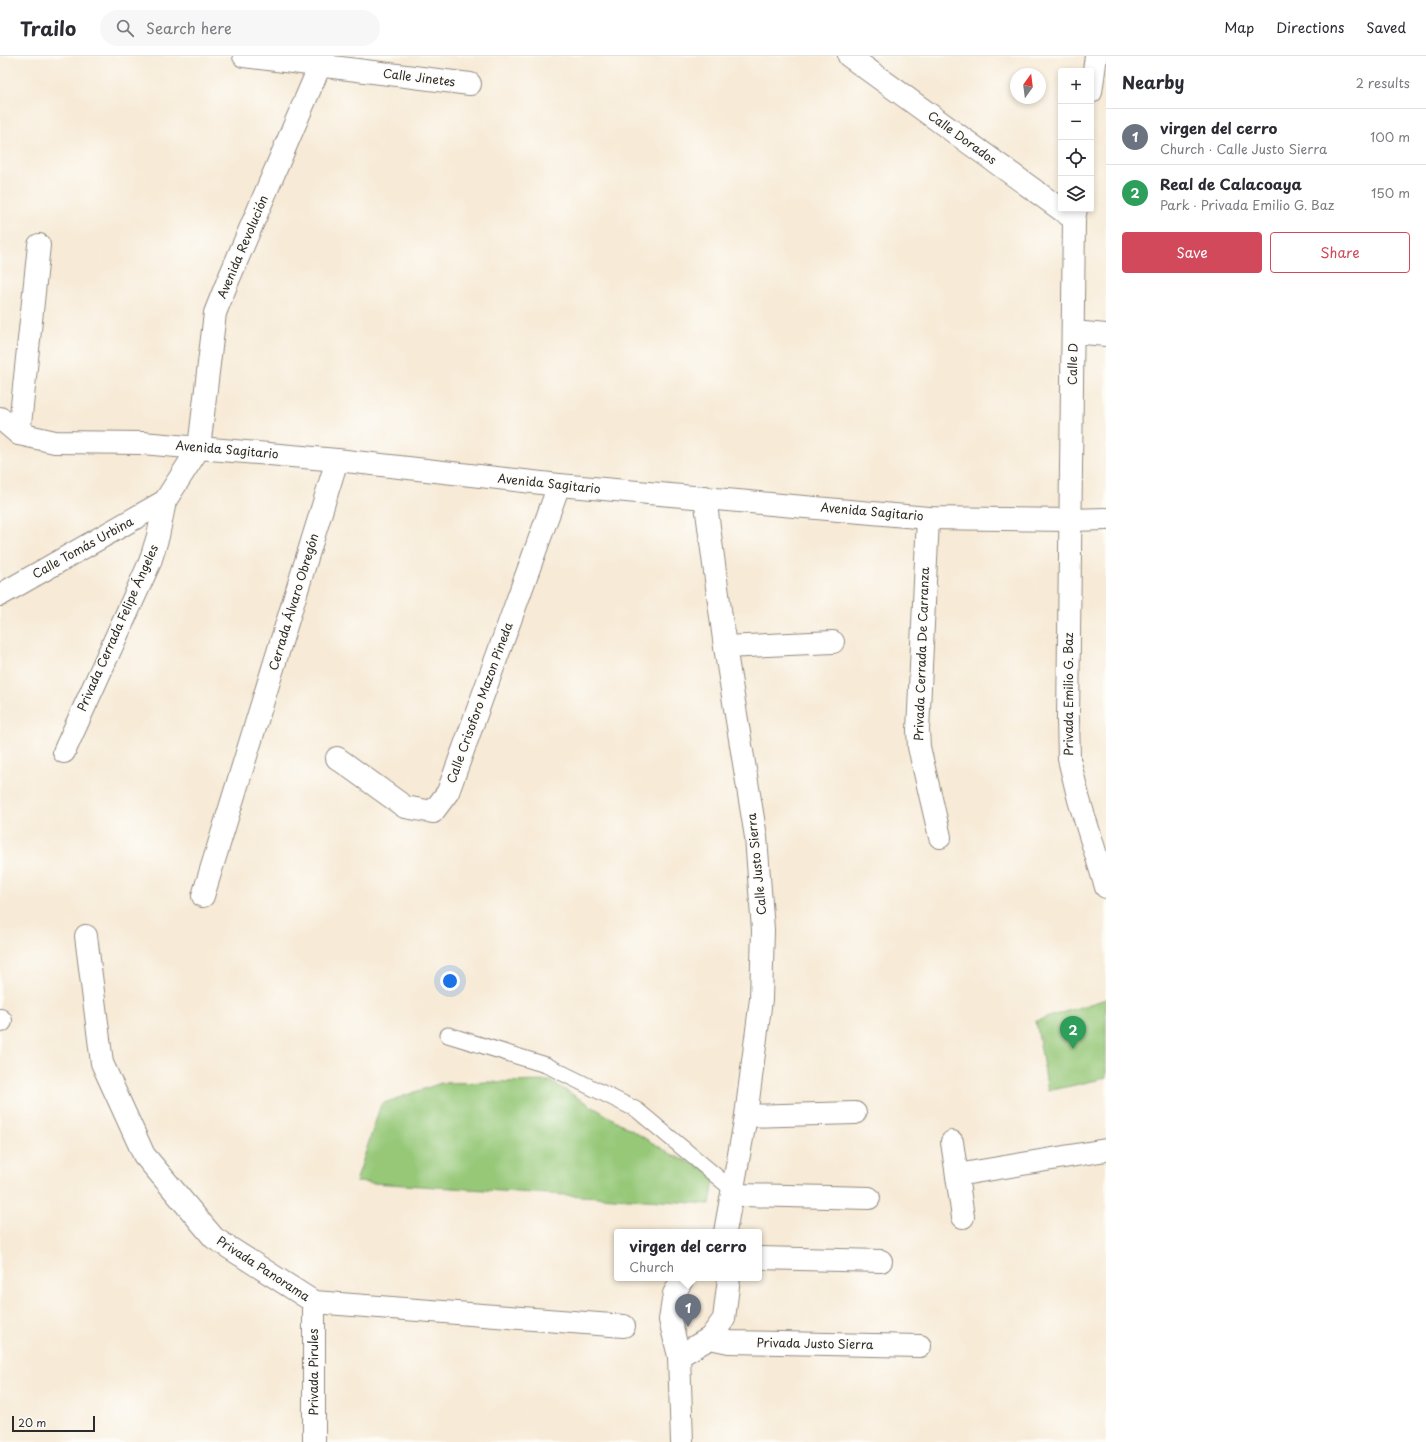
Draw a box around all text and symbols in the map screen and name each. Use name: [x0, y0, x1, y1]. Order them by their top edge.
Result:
search box: [100, 10, 380, 46]
text: Trailo: [20, 14, 76, 42]
text: Search here: [146, 16, 232, 39]
icon: search: [114, 17, 136, 39]
text: Map: [1224, 17, 1254, 38]
text: Directions: [1276, 17, 1344, 38]
text: Saved: [1366, 17, 1406, 38]
street label: Calle Jinetes: [382, 64, 457, 90]
north arrow: [1010, 68, 1046, 104]
map controls: [1058, 68, 1094, 212]
button: +: [1058, 68, 1094, 104]
text: Nearby: [1122, 69, 1184, 95]
text: 2 results: [1356, 73, 1410, 92]
button: −: [1058, 104, 1094, 140]
street label: Calle Dorados: [925, 106, 1001, 169]
text: virgen del cerro: [1160, 116, 1277, 139]
text: 1: [1132, 127, 1138, 146]
text: 100 m: [1370, 127, 1410, 146]
text: Church · Calle Justo Sierra: [1160, 139, 1327, 158]
button: locate: [1058, 140, 1094, 176]
text: Real de Calacoaya: [1160, 172, 1302, 195]
button: layers: [1058, 176, 1094, 212]
text: 2: [1130, 183, 1140, 202]
text: 150 m: [1371, 183, 1410, 202]
street label: Avenida Revolución: [212, 192, 272, 301]
text: Park · Privada Emilio G. Baz: [1160, 195, 1334, 214]
button: Save: [1122, 232, 1262, 273]
button: Share: [1270, 232, 1410, 273]
street label: Calle D: [1063, 343, 1081, 385]
street label: Avenida Sagitario: [175, 436, 280, 463]
street label: Avenida Sagitario: [497, 469, 602, 497]
street label: Avenida Sagitario: [820, 498, 925, 525]
street label: Calle Tomás Urbina: [29, 512, 137, 582]
street label: Cerrada Álvaro Obregón: [264, 531, 322, 672]
street label: Privada Cerrada Felipe Ángeles: [72, 541, 162, 714]
street label: Privada Cerrada De Carranza: [909, 567, 933, 741]
street label: Calle Crisoforo Mazon Pineda: [442, 619, 517, 786]
street label: Privada Emilio G. Baz: [1059, 632, 1077, 756]
street label: Calle Justo Sierra: [742, 812, 770, 916]
your location: [440, 971, 460, 991]
pin: 2: [1060, 1016, 1086, 1049]
popup: [614, 1229, 762, 1281]
street label: Privada Panorama: [213, 1231, 314, 1305]
text: virgen del cerro: [629, 1234, 747, 1257]
text: Church: [629, 1257, 674, 1276]
pin: 1: [675, 1294, 701, 1327]
street label: Privada Pirules: [304, 1328, 322, 1415]
street label: Privada Justo Sierra: [756, 1333, 874, 1353]
scale bar: [12, 1414, 95, 1433]
text: 20 m: [18, 1414, 46, 1431]

